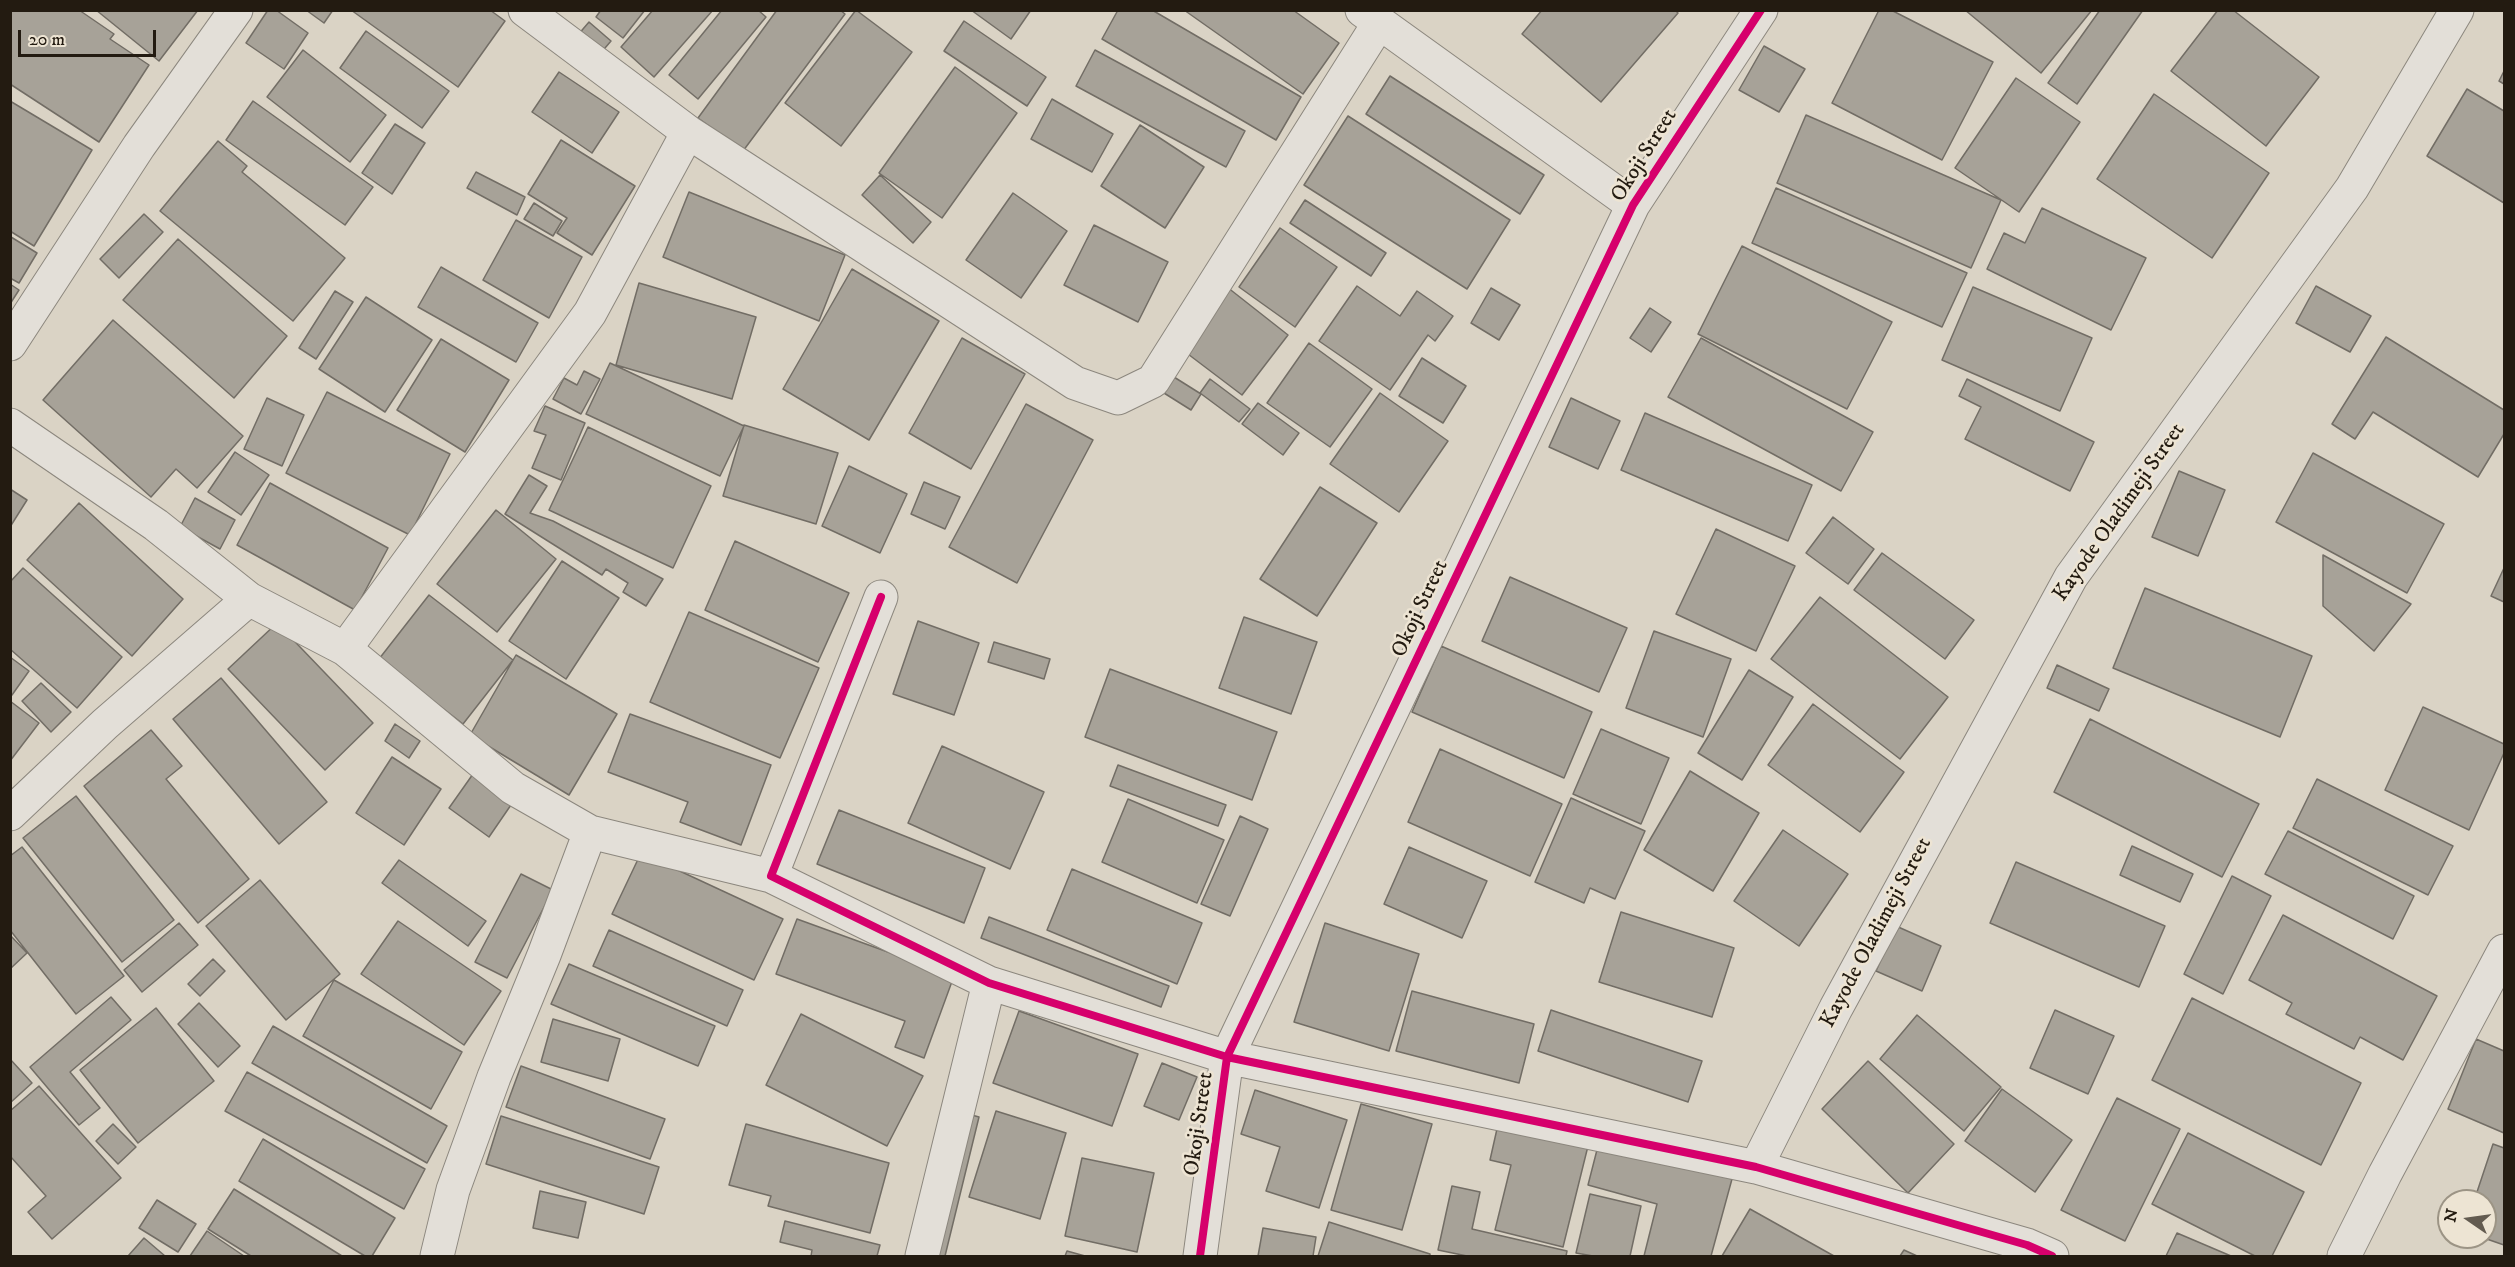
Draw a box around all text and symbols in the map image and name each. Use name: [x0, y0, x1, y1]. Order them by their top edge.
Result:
scale bar: [21, 18, 159, 56]
text: 20 m: [29, 29, 65, 51]
street label: Okoji Street: [1606, 105, 1684, 207]
street label: Kayode Oladimeji Street: [2048, 419, 2192, 607]
street label: Okoji Street: [1387, 556, 1455, 662]
street label: Kayode Oladimeji Street: [1816, 833, 1938, 1033]
street label: Okoji Street: [1180, 1070, 1220, 1178]
north arrow: [2437, 1189, 2497, 1249]
text: N: [2440, 1207, 2463, 1224]

